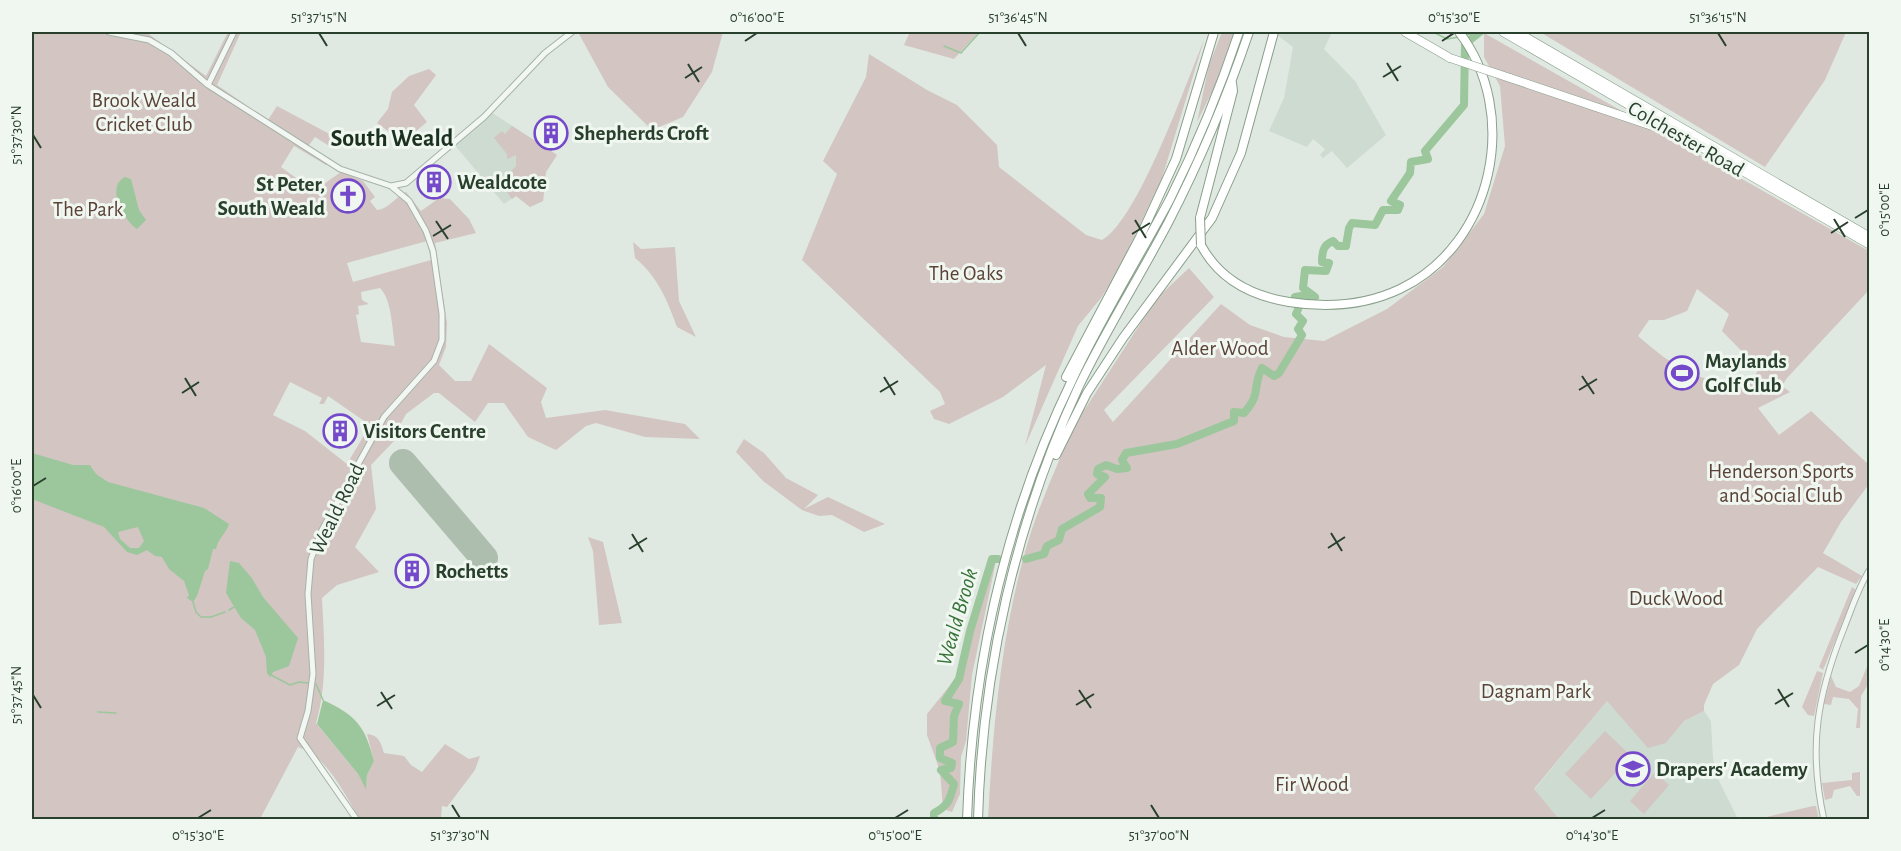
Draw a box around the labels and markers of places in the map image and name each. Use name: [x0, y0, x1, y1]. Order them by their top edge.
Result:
building icon: Shepherds Croft: [533, 115, 569, 151]
place label: Shepherds Croft: [574, 123, 709, 144]
building icon: Wealdcote: [416, 164, 452, 200]
place label: Wealdcote: [457, 172, 547, 193]
place label: St Peter, South Weald: [218, 174, 325, 219]
church icon: St Peter, South Weald: [330, 178, 366, 214]
place label: Maylands Golf Club: [1705, 351, 1787, 396]
sports icon: Maylands Golf Club: [1664, 355, 1700, 391]
building icon: Visitors Centre: [322, 413, 358, 449]
place label: Visitors Centre: [363, 421, 486, 442]
building icon: Rochetts: [394, 553, 430, 589]
place label: Rochetts: [435, 561, 508, 582]
school or university icon: Drapers' Academy: [1615, 751, 1651, 787]
place label: Drapers' Academy: [1656, 759, 1808, 780]

